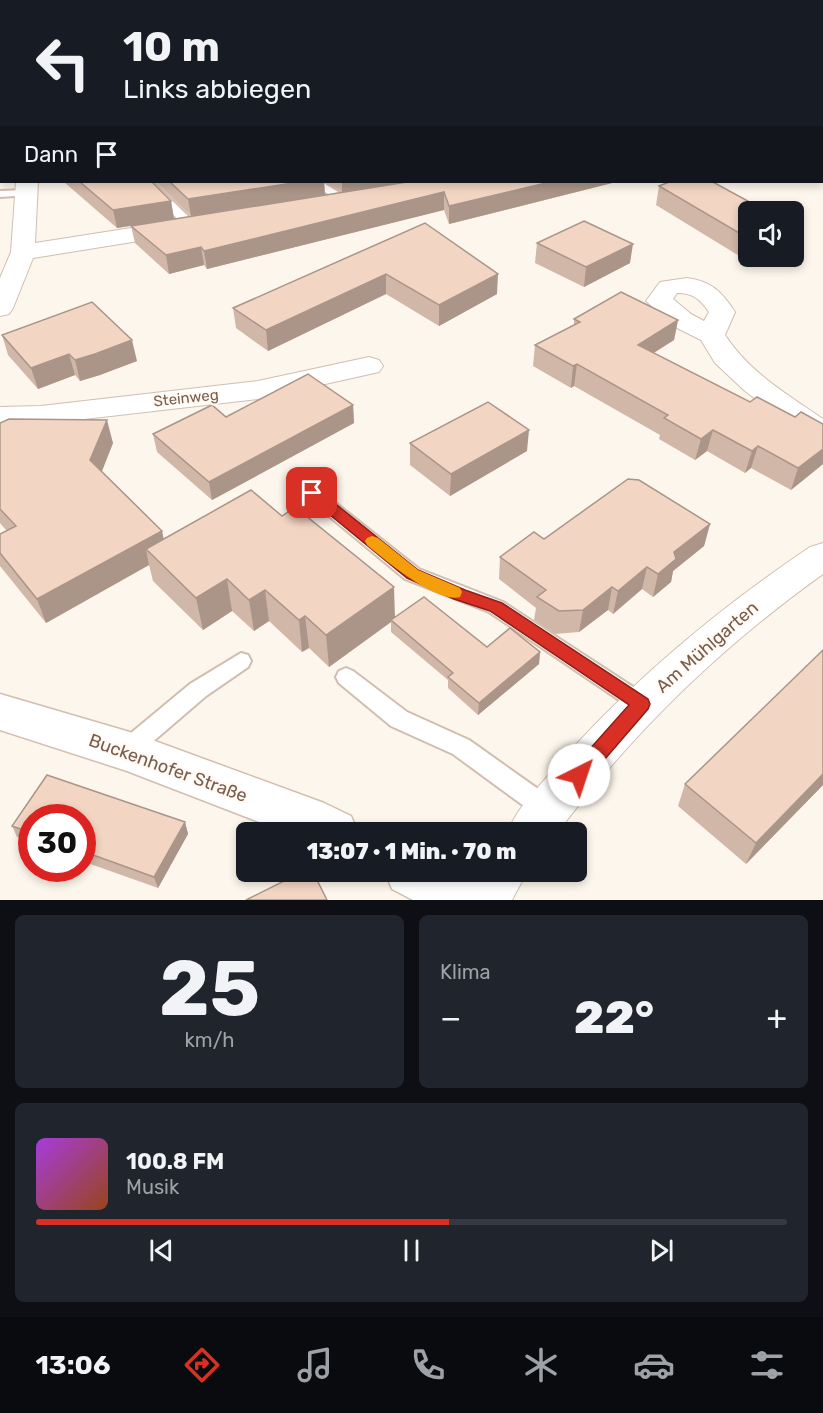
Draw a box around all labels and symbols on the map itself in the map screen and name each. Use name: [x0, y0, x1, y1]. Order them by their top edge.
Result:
street label: Steinweg: [153, 386, 219, 410]
pin: [286, 467, 337, 518]
street label: Am Mühlgarten: [651, 597, 763, 697]
street label: Buckenhofer Straße: [86, 729, 250, 807]
position arrow: [547, 743, 611, 807]
speed limit sign: 30: [18, 804, 96, 882]

